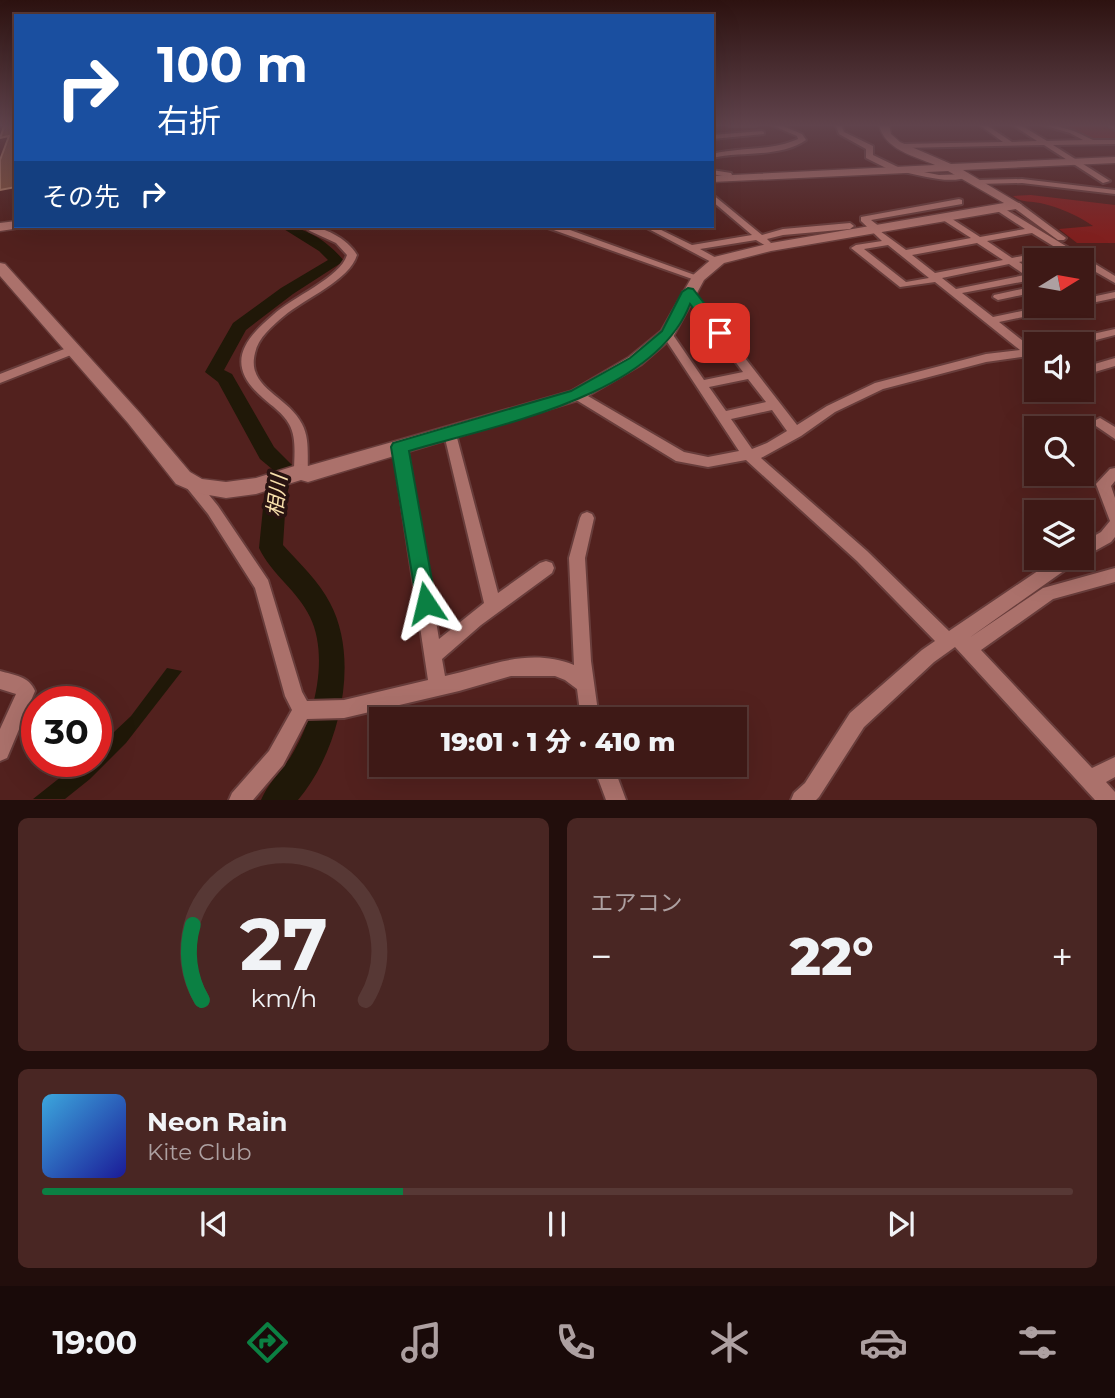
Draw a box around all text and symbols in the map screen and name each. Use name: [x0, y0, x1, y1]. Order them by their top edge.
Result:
text: 100 m: [157, 35, 308, 94]
icon: right: [42, 42, 133, 133]
text: 右折: [157, 101, 221, 140]
icon: right: [134, 175, 172, 213]
text: その先: [42, 181, 120, 213]
north arrow: [1024, 248, 1094, 318]
map controls: [1024, 248, 1094, 570]
pin: [690, 303, 750, 363]
icon: arrive: [701, 314, 739, 352]
button: sound: [1024, 332, 1094, 402]
button: search: [1024, 416, 1094, 486]
water label: 相川: [262, 472, 292, 518]
button: layers: [1024, 500, 1094, 570]
position arrow: [389, 566, 463, 640]
speed limit sign: 30: [21, 686, 112, 777]
text: 19:01 · 1 分 · 410 m: [441, 726, 675, 758]
text: エアコン: [591, 889, 683, 917]
text: 27: [239, 901, 327, 989]
text: 22°: [790, 925, 874, 988]
text: −: [591, 933, 612, 980]
text: +: [1051, 933, 1073, 980]
text: km/h: [250, 983, 317, 1013]
text: Neon Rain: [147, 1106, 288, 1138]
text: Kite Club: [147, 1138, 252, 1166]
icon: previous: [195, 1205, 233, 1243]
icon: pause: [538, 1205, 576, 1243]
icon: next: [882, 1205, 920, 1243]
icon: directions: [243, 1318, 292, 1367]
icon: music: [397, 1318, 446, 1367]
icon: phone: [551, 1318, 600, 1367]
icon: climate: [705, 1318, 754, 1367]
icon: car: [859, 1318, 908, 1367]
icon: filters: [1013, 1318, 1062, 1367]
text: 19:00: [53, 1323, 137, 1362]

